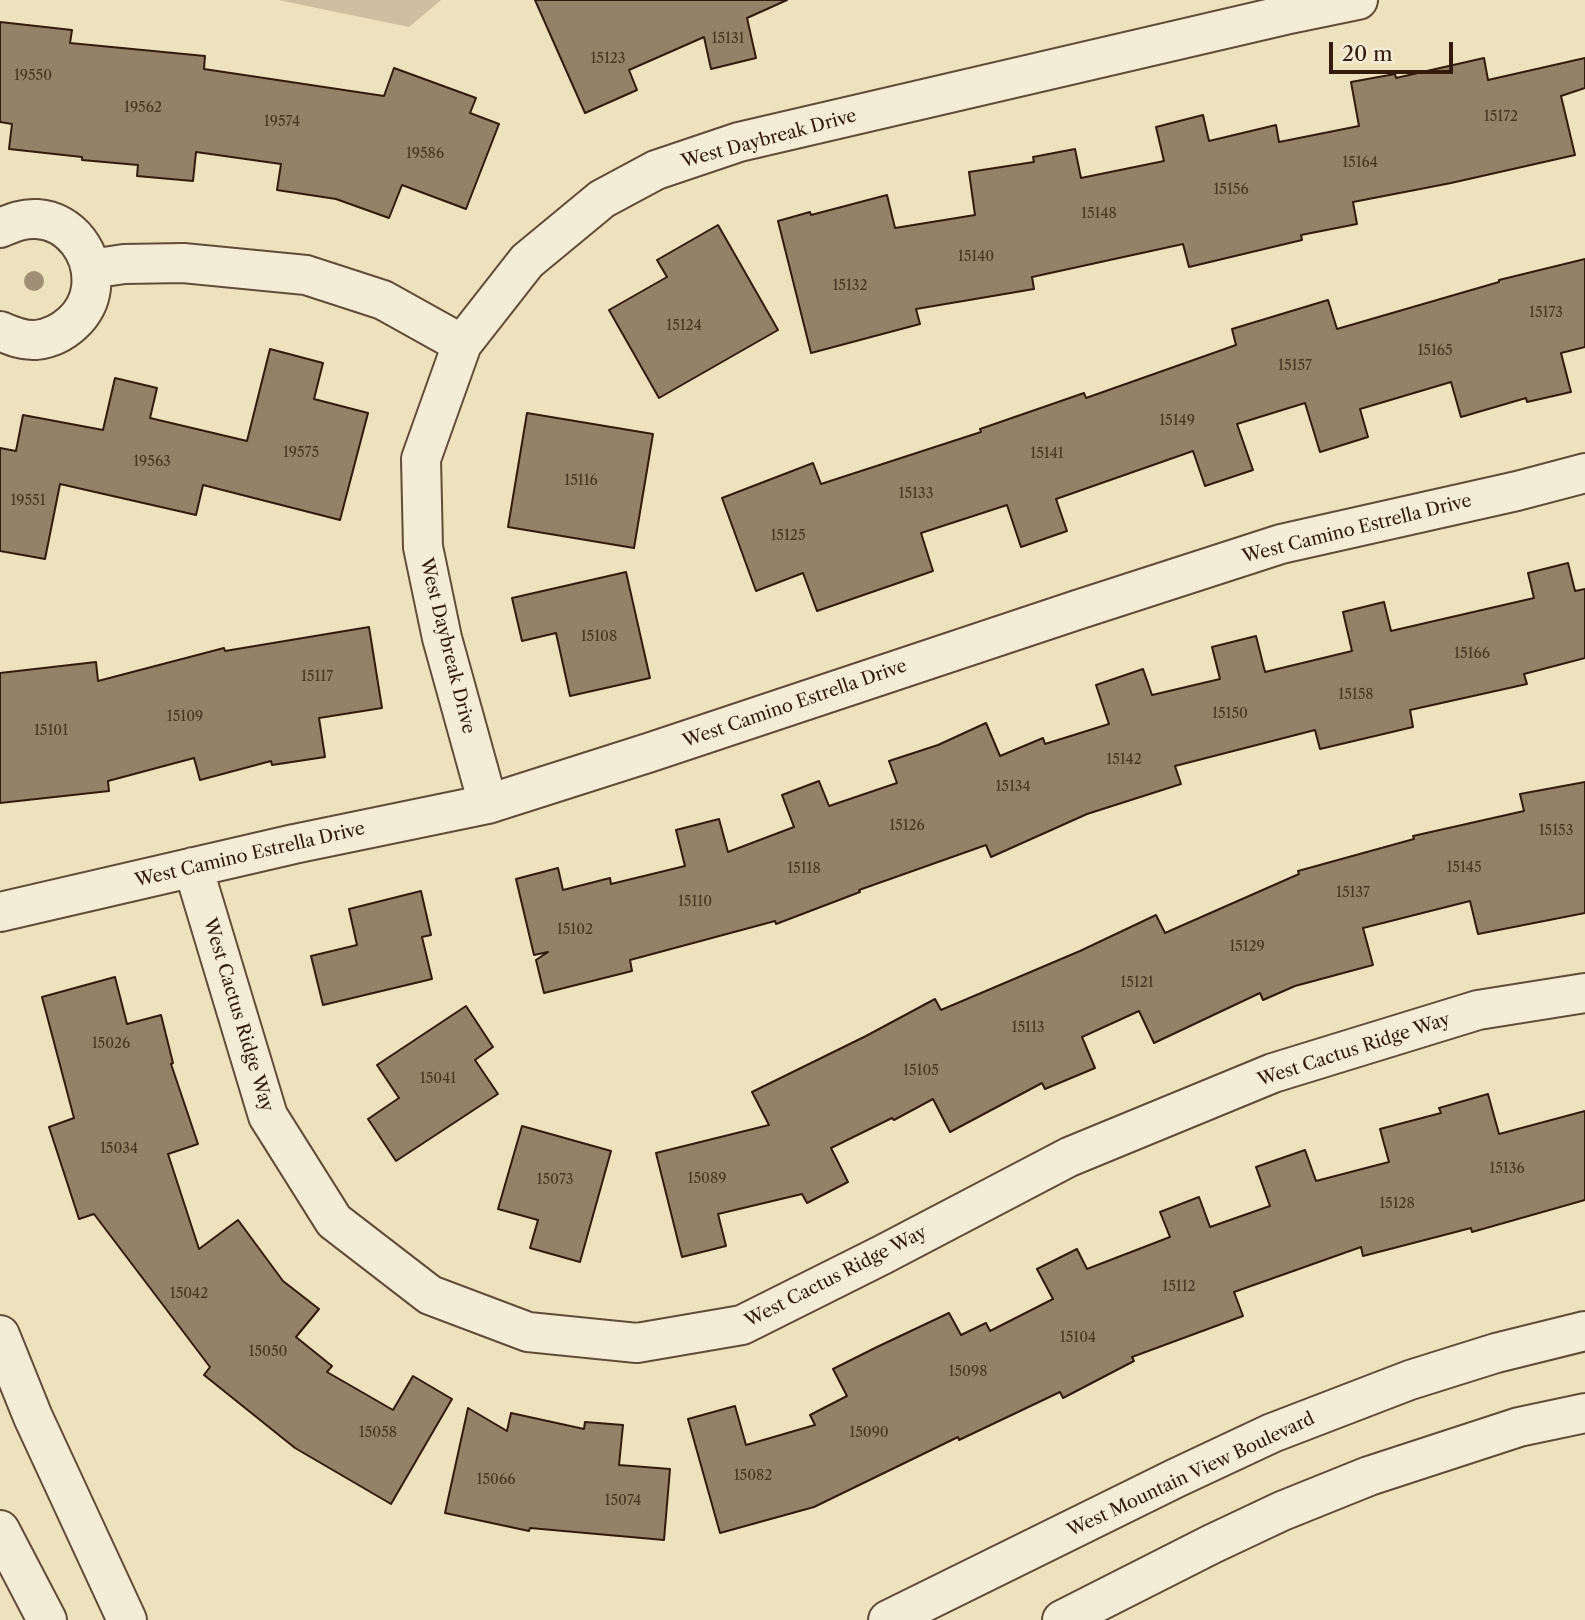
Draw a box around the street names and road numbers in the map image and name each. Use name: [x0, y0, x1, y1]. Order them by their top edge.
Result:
street label: West Daybreak Drive: [679, 105, 859, 173]
street label: West Camino Estrella Drive: [1240, 490, 1474, 568]
street label: West Daybreak Drive: [415, 556, 479, 736]
street label: West Camino Estrella Drive: [680, 655, 910, 753]
street label: West Camino Estrella Drive: [133, 818, 367, 892]
street label: West Cactus Ridge Way: [198, 916, 278, 1114]
street label: West Cactus Ridge Way: [1255, 1009, 1453, 1091]
street label: West Cactus Ridge Way: [741, 1222, 931, 1332]
street label: West Mountain View Boulevard: [1064, 1408, 1318, 1542]

